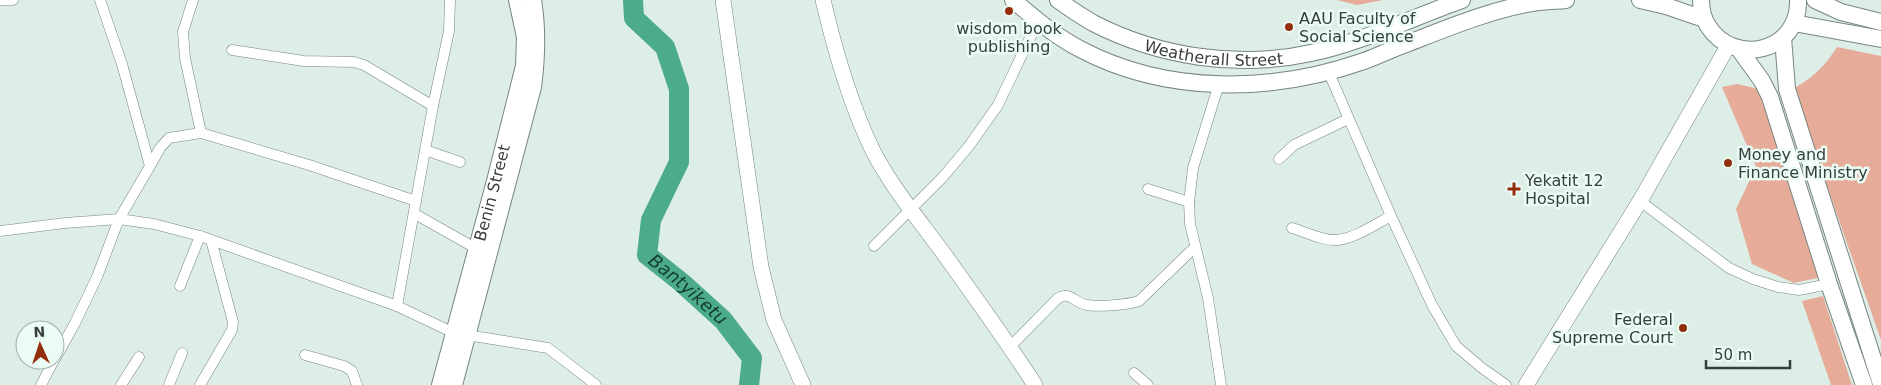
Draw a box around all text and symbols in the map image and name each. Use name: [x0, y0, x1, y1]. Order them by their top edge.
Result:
marker: wisdom book publishing: [1003, 5, 1015, 17]
place label: AAU Faculty of Social Science: [1299, 9, 1416, 46]
place label: wisdom book publishing: [956, 19, 1062, 56]
marker: AAU Faculty of Social Science: [1283, 21, 1295, 33]
street label: Weatherall Street: [1142, 36, 1284, 70]
street label: Benin Street: [470, 143, 514, 243]
place label: Money and Finance Ministry: [1738, 145, 1868, 182]
marker: Money and Finance Ministry: [1722, 157, 1734, 169]
place label: Yekatit 12 Hospital: [1524, 171, 1604, 208]
marker: Yekatit 12 Hospital: [1507, 182, 1521, 196]
water label: Bantyiketu: [645, 249, 732, 329]
place label: Federal Supreme Court: [1552, 310, 1673, 347]
north arrow: [15, 320, 65, 370]
marker: Federal Supreme Court: [1677, 322, 1689, 334]
text: N: [33, 324, 46, 340]
scale bar: [1706, 338, 1790, 370]
text: 50 m: [1714, 346, 1752, 364]

